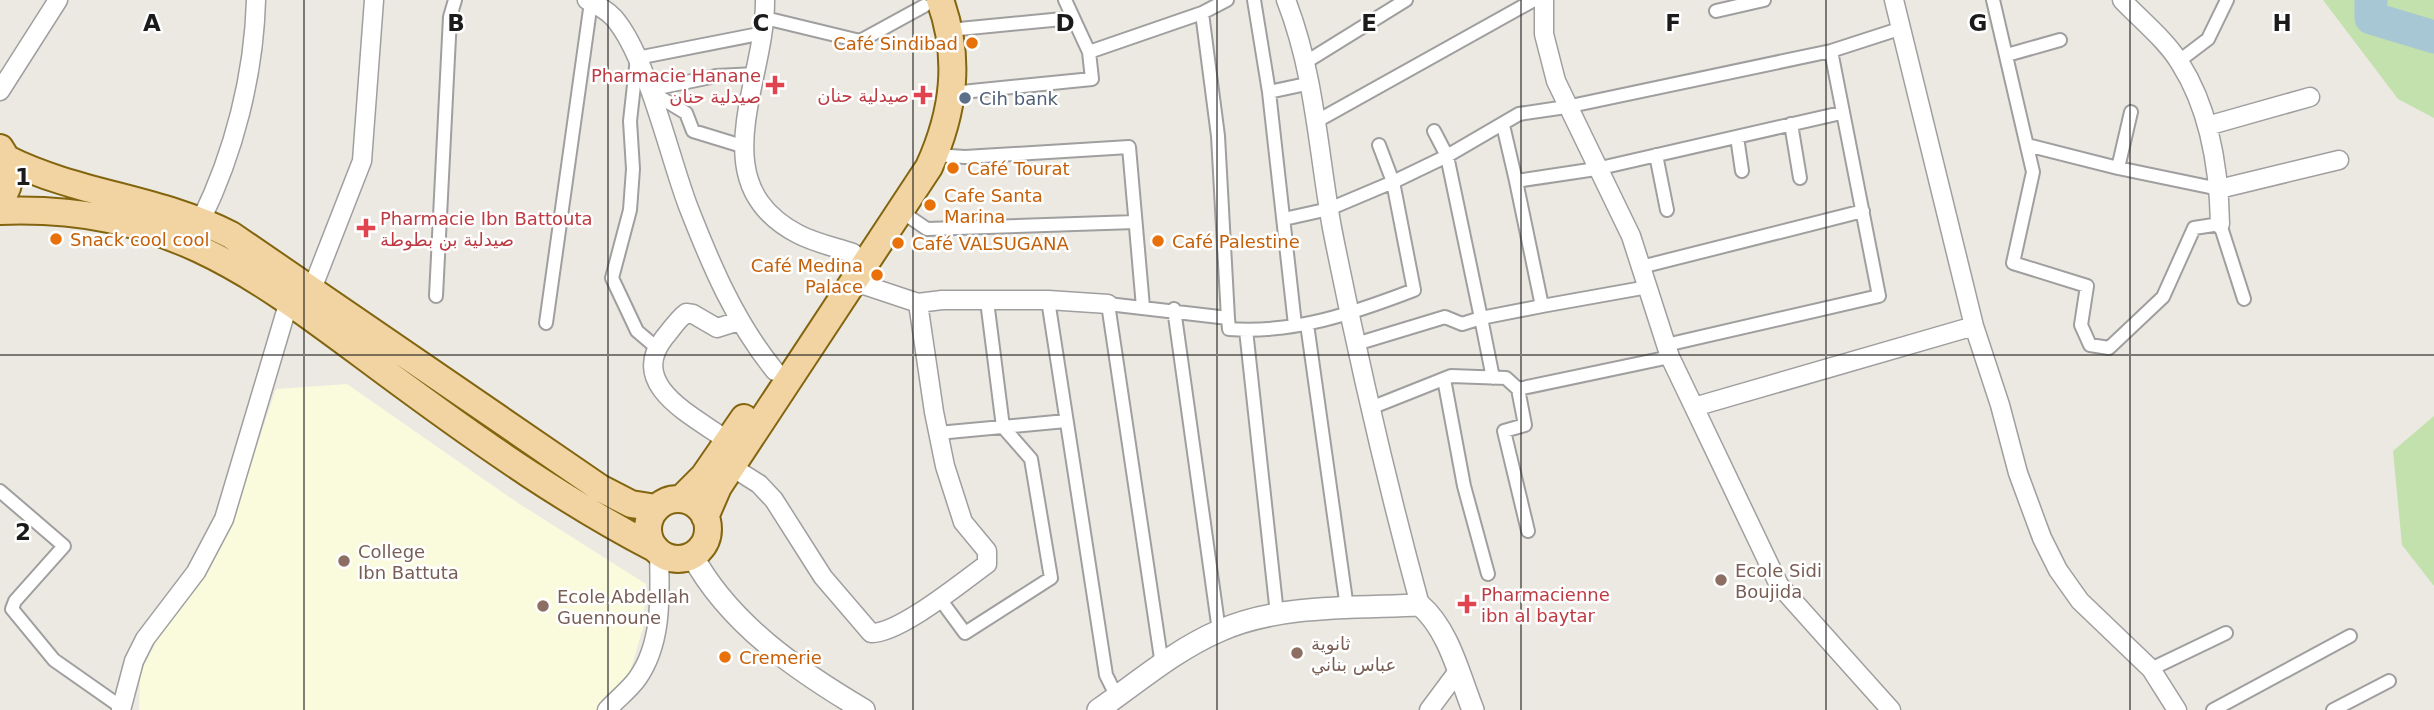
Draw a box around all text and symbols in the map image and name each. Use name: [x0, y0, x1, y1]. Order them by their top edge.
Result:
text: A: [143, 10, 161, 36]
text: B: [447, 10, 465, 36]
text: C: [753, 10, 769, 36]
text: D: [1055, 10, 1075, 36]
text: E: [1361, 10, 1377, 36]
text: F: [1665, 10, 1681, 36]
text: G: [1969, 10, 1987, 36]
text: H: [2272, 10, 2292, 36]
place label: Café Sindibad: [833, 33, 958, 54]
marker: Café Sindibad: [964, 35, 980, 51]
place label: Pharmacie Hanane صيدلية حنان: [591, 65, 761, 107]
marker: Pharmacie Hanane صيدلية حنان: [767, 77, 783, 93]
place label: صيدلية حنان: [817, 85, 909, 106]
marker: صيدلية حنان: [915, 87, 931, 103]
place label: Cih bank: [979, 88, 1059, 109]
marker: Cih bank: [957, 90, 973, 106]
place label: Café Tourat: [967, 158, 1070, 179]
marker: Café Tourat: [945, 160, 961, 176]
text: 1: [15, 164, 31, 190]
place label: Cafe Santa Marina: [944, 185, 1043, 227]
marker: Cafe Santa Marina: [922, 197, 938, 213]
place label: Pharmacie Ibn Battouta صيدلية بن بطوطة: [380, 208, 593, 251]
marker: Pharmacie Ibn Battouta صيدلية بن بطوطة: [358, 220, 374, 236]
place label: Snack cool cool: [70, 229, 209, 250]
marker: Snack cool cool: [48, 231, 64, 247]
place label: Café Palestine: [1172, 231, 1300, 252]
place label: Café VALSUGANA: [912, 233, 1070, 254]
marker: Café Palestine: [1150, 233, 1166, 249]
marker: Café VALSUGANA: [890, 235, 906, 251]
place label: Café Medina Palace: [751, 255, 863, 297]
marker: Café Medina Palace: [869, 267, 885, 283]
text: 2: [15, 519, 31, 545]
place label: College Ibn Battuta: [358, 541, 459, 583]
marker: College Ibn Battuta: [336, 553, 352, 569]
place label: Ecole Sidi Boujida: [1735, 560, 1822, 602]
marker: Ecole Sidi Boujida: [1713, 572, 1729, 588]
place label: Pharmacienne ibn al baytar: [1481, 584, 1610, 626]
place label: Ecole Abdellah Guennoune: [557, 586, 690, 628]
marker: Pharmacienne ibn al baytar: [1459, 596, 1475, 612]
marker: Ecole Abdellah Guennoune: [535, 598, 551, 614]
place label: ثانوية عباس بناني: [1311, 633, 1396, 676]
marker: ثانوية عباس بناني: [1289, 645, 1305, 661]
place label: Cremerie: [739, 647, 822, 668]
marker: Cremerie: [717, 649, 733, 665]

